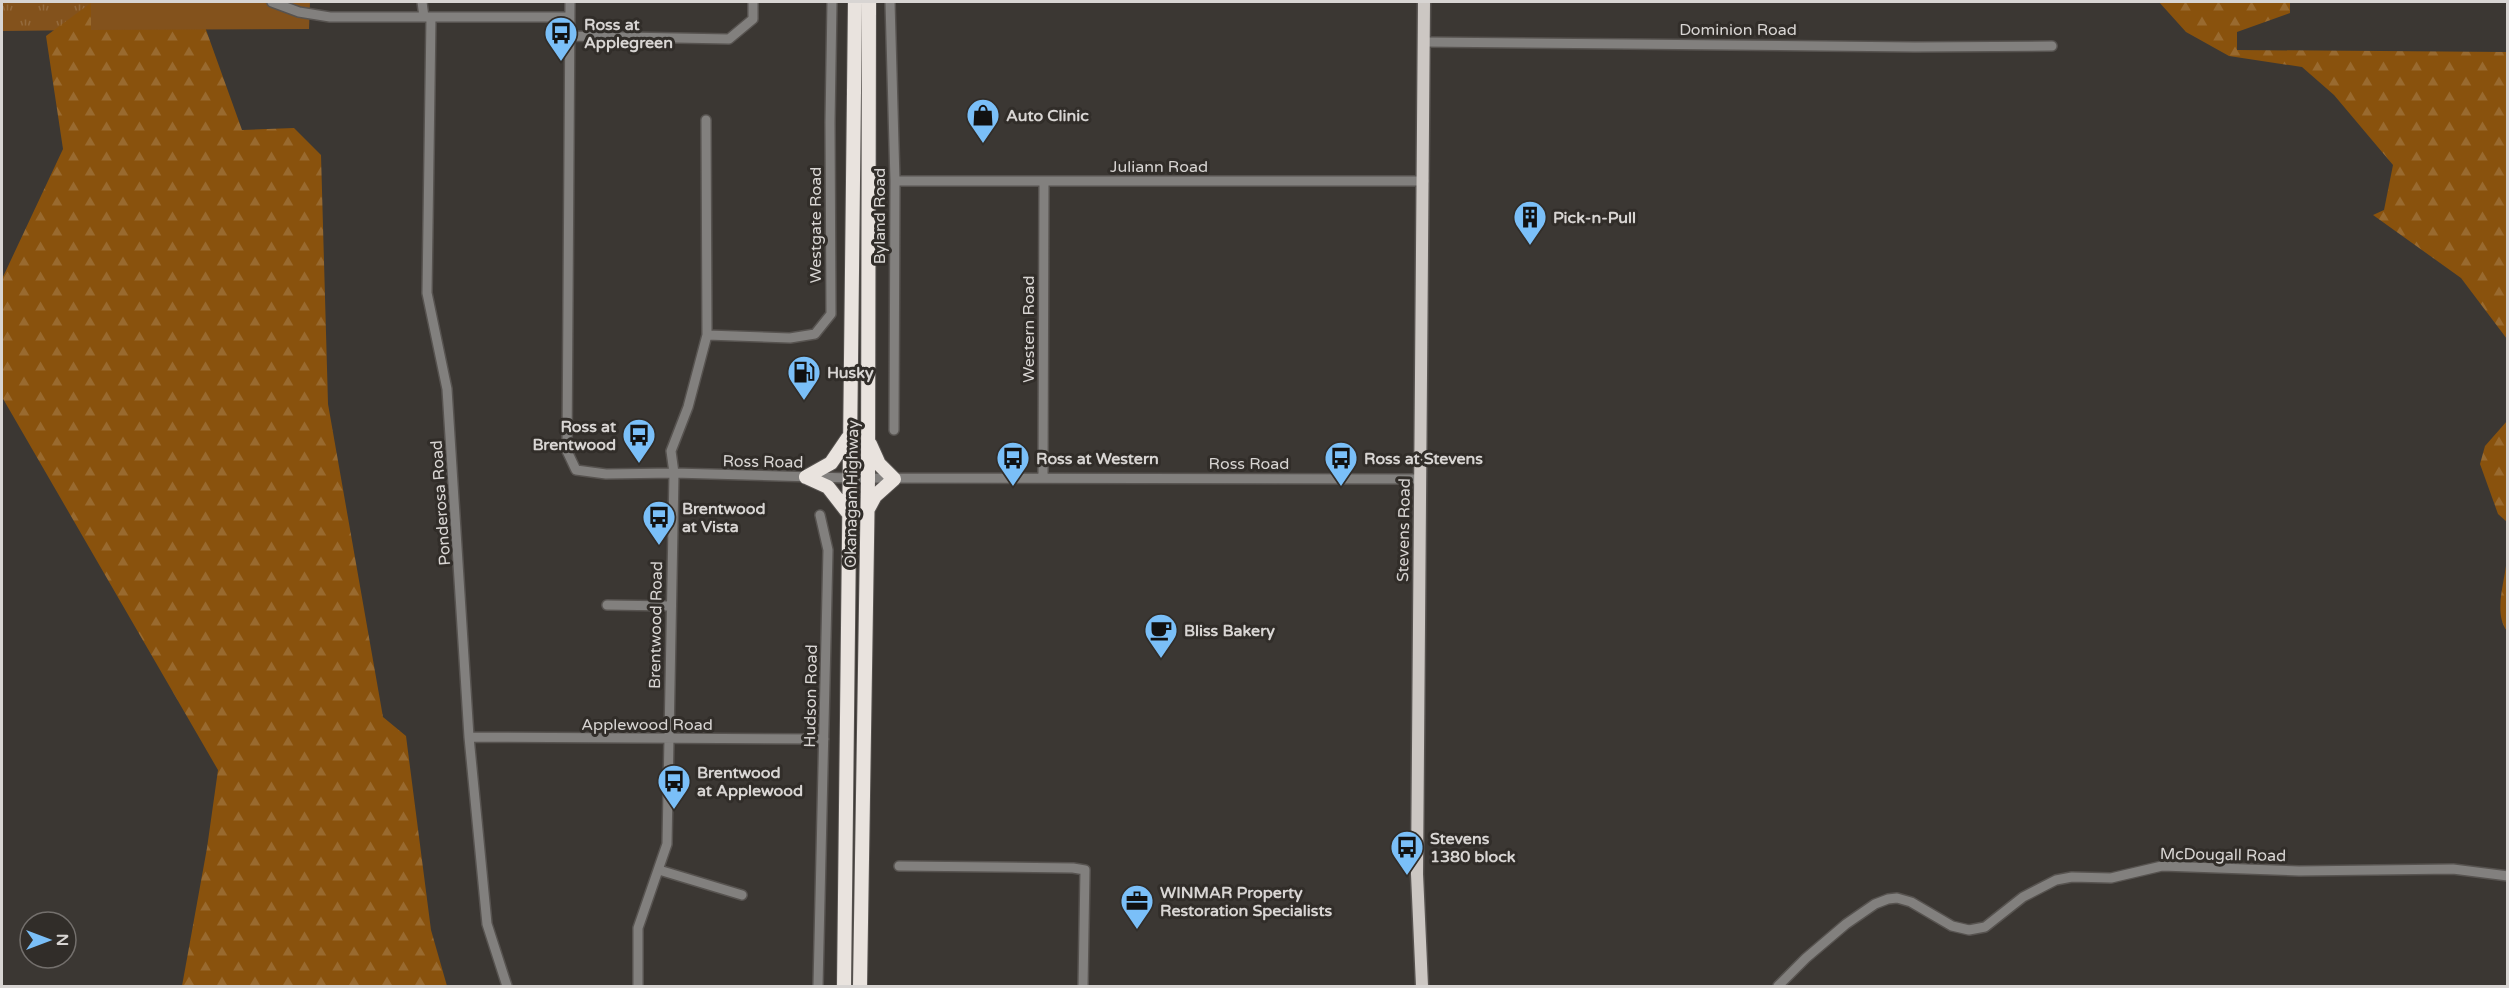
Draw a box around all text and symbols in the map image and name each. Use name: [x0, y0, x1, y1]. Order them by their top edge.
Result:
bus stop icon: Ross at Applegreen: [543, 15, 579, 62]
place label: Ross at Applegreen: [584, 15, 673, 53]
street label: Dominion Road: [1679, 20, 1797, 40]
shop icon: Auto Clinic: [965, 97, 1001, 144]
place label: Auto Clinic: [1006, 106, 1089, 126]
street label: Juliann Road: [1110, 157, 1208, 177]
street label: Westgate Road: [806, 167, 826, 283]
street label: Byland Road: [870, 168, 890, 264]
building icon: Pick-n-Pull: [1512, 199, 1548, 246]
place label: Pick-n-Pull: [1553, 208, 1636, 228]
street label: Western Road: [1019, 275, 1039, 383]
fuel station icon: Husky: [786, 354, 822, 401]
place label: Husky: [827, 363, 874, 383]
place label: Ross at Brentwood: [532, 417, 617, 455]
bus stop icon: Ross at Brentwood: [621, 417, 657, 464]
street label: Okanagan Highway: [841, 420, 863, 568]
street label: Ponderosa Road: [427, 439, 455, 566]
bus stop icon: Ross at Western: [995, 440, 1031, 487]
bus stop icon: Ross at Stevens: [1323, 440, 1359, 487]
place label: Ross at Western: [1036, 449, 1159, 469]
place label: Ross at Stevens: [1364, 449, 1483, 469]
street label: Ross Road: [722, 451, 804, 473]
street label: Ross Road: [1209, 454, 1289, 474]
street label: Stevens Road: [1393, 478, 1415, 582]
bus stop icon: Brentwood at Vista: [641, 499, 677, 546]
place label: Brentwood at Vista: [682, 499, 766, 537]
street label: Brentwood Road: [645, 561, 667, 689]
cafe icon: Bliss Bakery: [1143, 612, 1179, 659]
place label: Bliss Bakery: [1184, 621, 1275, 641]
street label: Hudson Road: [800, 644, 822, 748]
street label: Applewood Road: [581, 715, 713, 735]
bus stop icon: Brentwood at Applewood: [656, 763, 692, 810]
place label: Brentwood at Applewood: [697, 763, 803, 801]
bus stop icon: Stevens 1380 block: [1389, 829, 1425, 876]
place label: Stevens 1380 block: [1430, 829, 1516, 867]
street label: McDougall Road: [2160, 844, 2286, 866]
office icon: WINMAR Property Restoration Specialists: [1119, 883, 1155, 930]
place label: WINMAR Property Restoration Specialists: [1160, 883, 1333, 921]
north arrow: [18, 910, 78, 970]
text: N: [52, 934, 72, 946]

